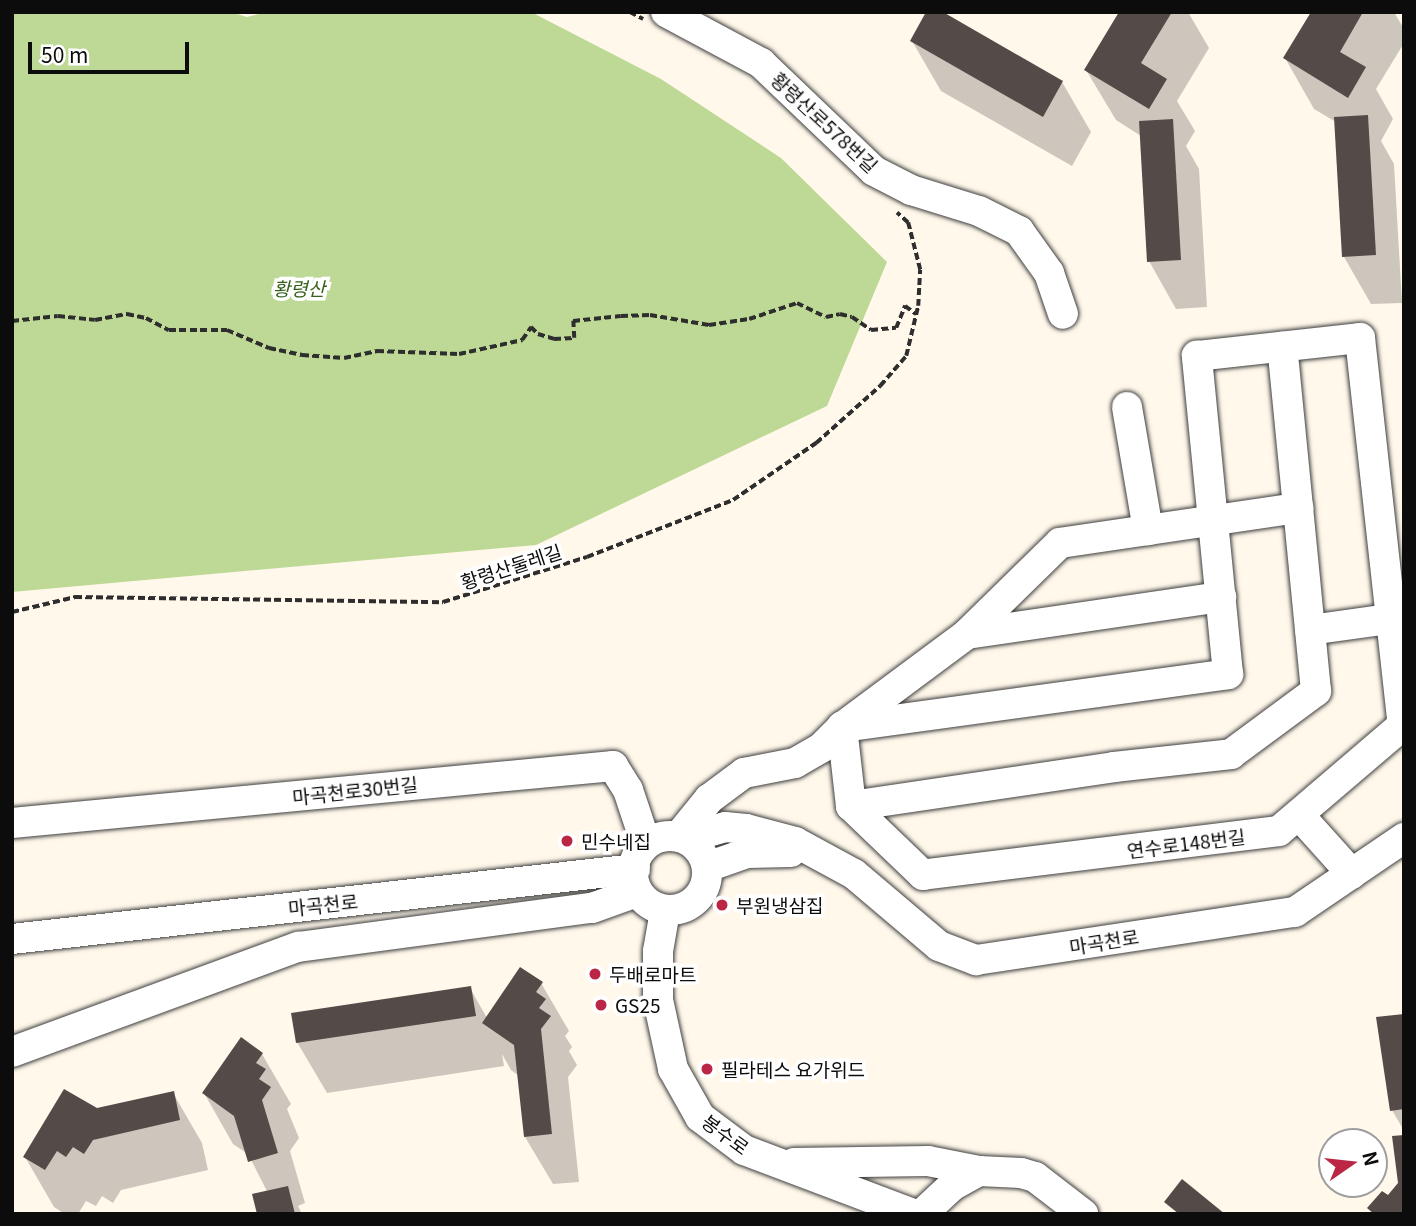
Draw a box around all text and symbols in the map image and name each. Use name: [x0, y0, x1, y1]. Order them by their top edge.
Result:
scale bar: [32, 28, 192, 72]
text: 50 m: [41, 39, 88, 69]
street label: 황령산로578번길: [767, 67, 883, 177]
park label: 황령산: [273, 277, 325, 299]
street label: 황령산둘레길: [458, 539, 564, 593]
street label: 마곡천로30번길: [291, 772, 419, 808]
street label: 연수로148번길: [1126, 824, 1246, 862]
place label: 민수네집: [581, 830, 651, 852]
marker: 민수네집: [559, 833, 575, 849]
street label: 마곡천로: [287, 889, 359, 919]
place label: 부원냉삼집: [736, 894, 823, 916]
marker: 부원냉삼집: [714, 897, 730, 913]
street label: 마곡천로: [1068, 924, 1140, 958]
place label: 두배로마트: [609, 963, 696, 985]
marker: 두배로마트: [587, 966, 603, 982]
place label: GS25: [615, 994, 661, 1016]
marker: GS25: [593, 997, 609, 1013]
place label: 필라테스 요가위드: [721, 1058, 865, 1080]
marker: 필라테스 요가위드: [699, 1061, 715, 1077]
street label: 봉수로: [698, 1109, 754, 1159]
north arrow: [1318, 1128, 1388, 1198]
text: N: [1357, 1148, 1387, 1168]

